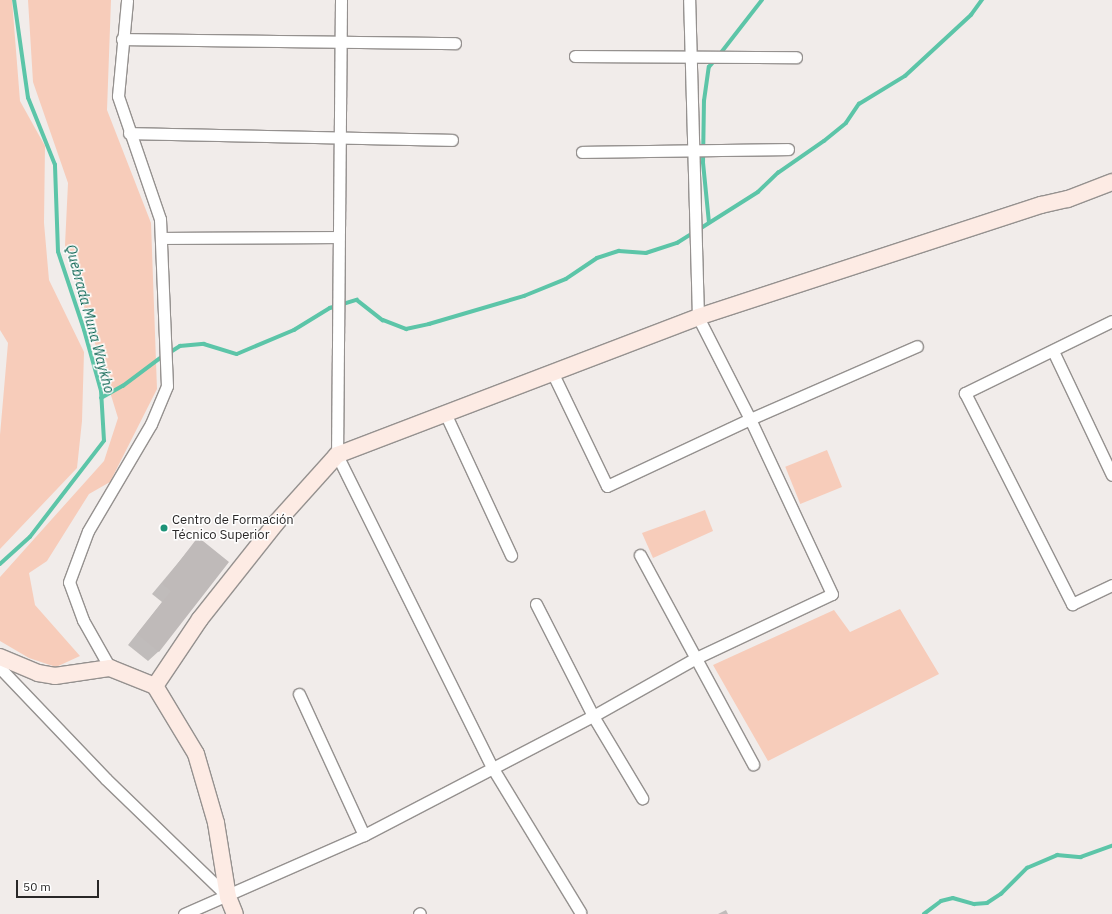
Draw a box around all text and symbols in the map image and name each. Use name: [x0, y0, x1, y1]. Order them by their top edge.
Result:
water label: Quebrada Muna Waykho: [62, 243, 118, 395]
place label: Centro de Formación Técnico Superior: [172, 513, 294, 544]
marker: Centro de Formación Técnico Superior: [159, 523, 169, 533]
scale bar: [18, 872, 101, 898]
text: 50 m: [23, 879, 51, 894]

